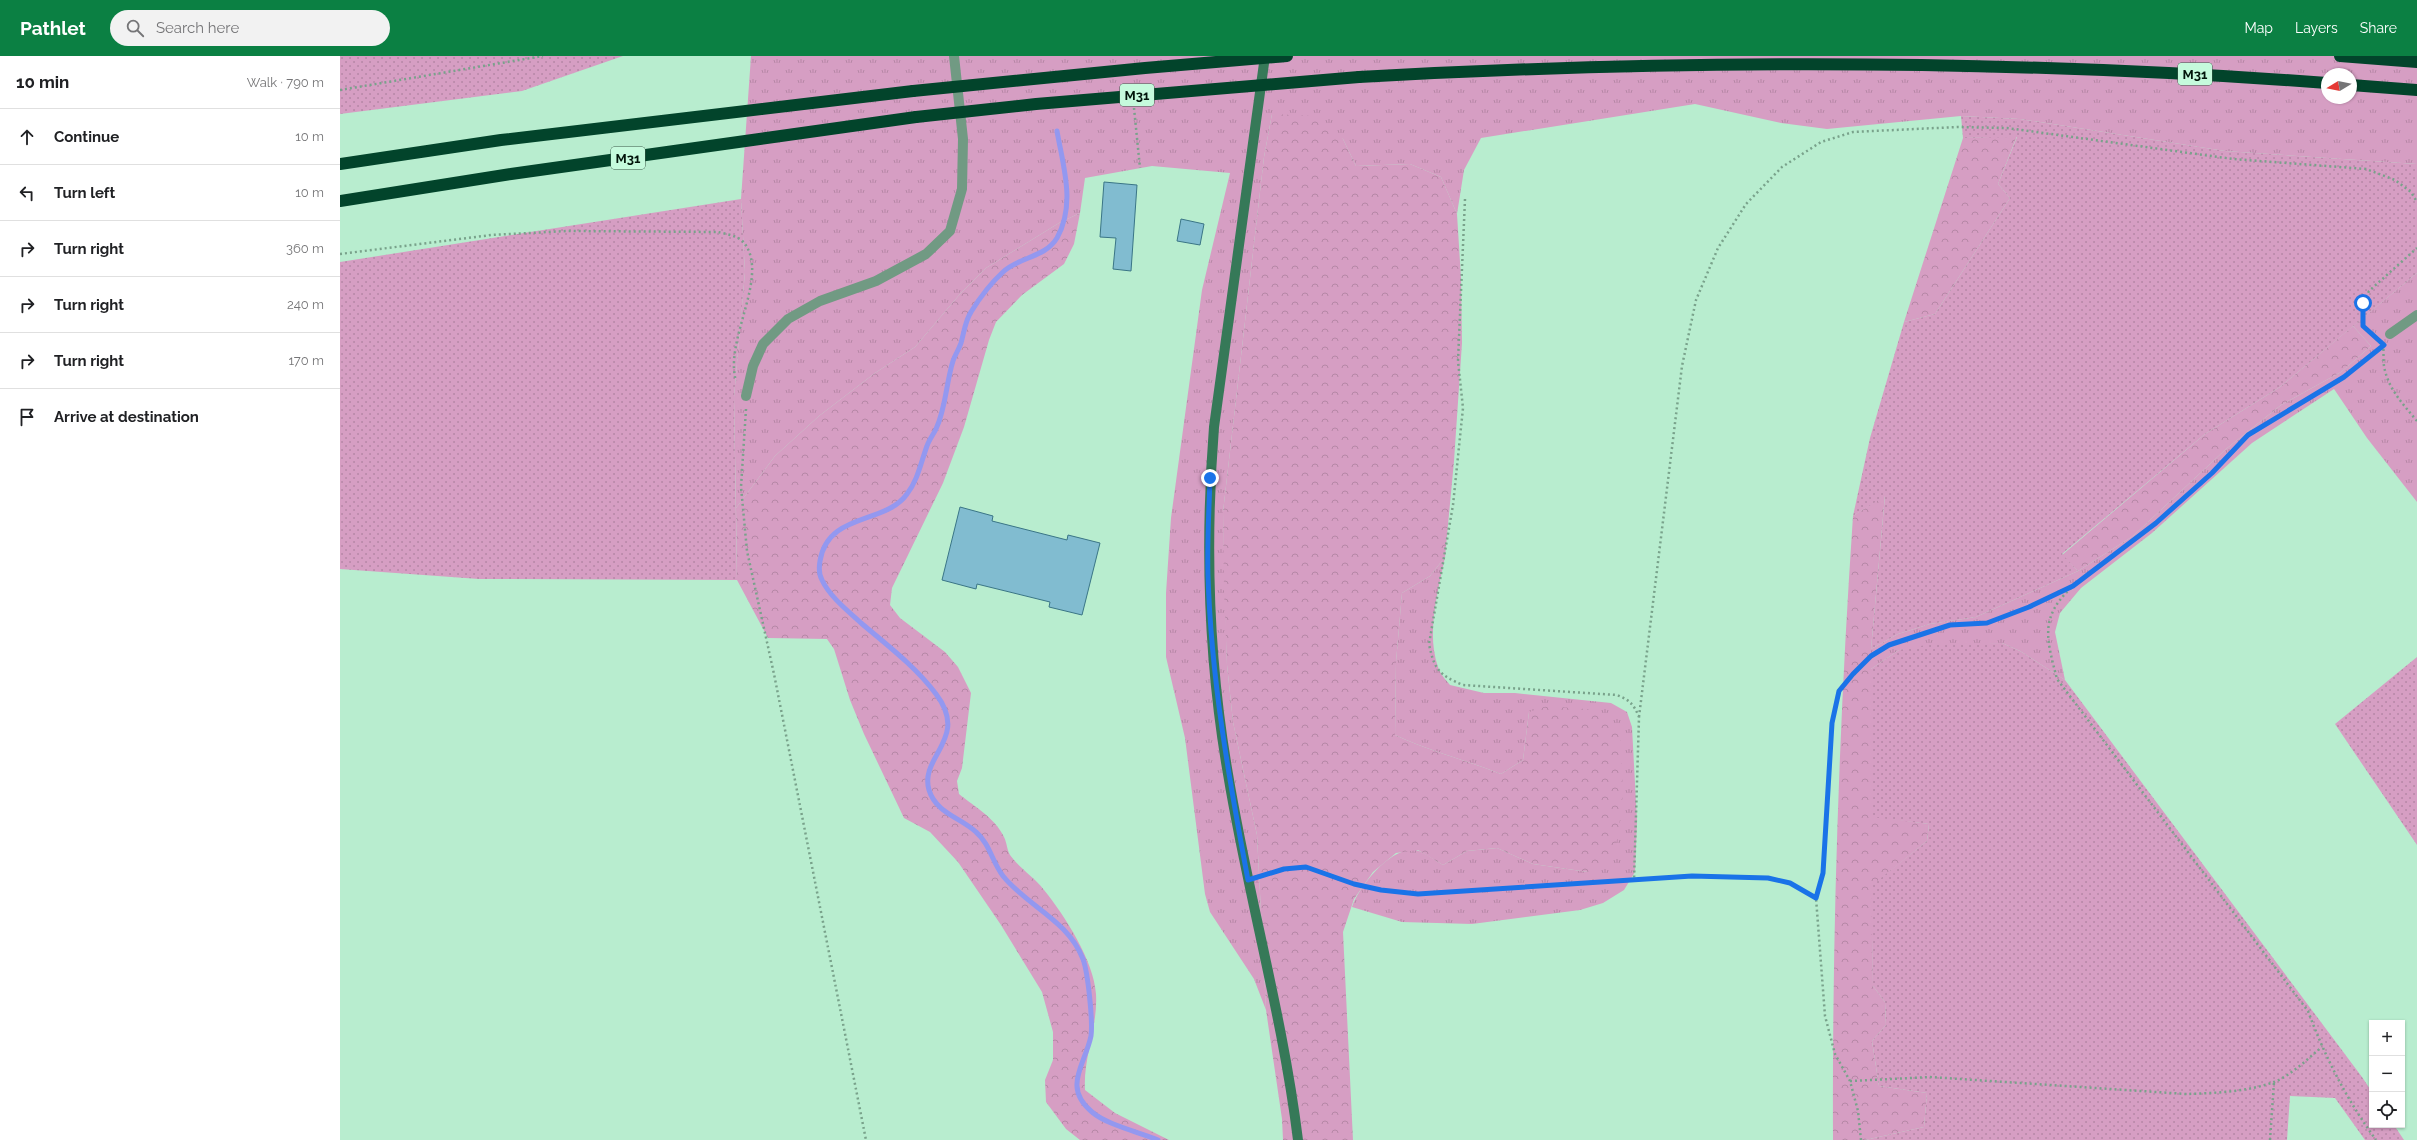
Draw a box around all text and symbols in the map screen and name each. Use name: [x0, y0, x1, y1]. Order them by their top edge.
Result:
search box: [110, 10, 390, 46]
text: Pathlet: [20, 17, 86, 39]
icon: search: [124, 17, 146, 39]
text: Search here: [156, 19, 239, 37]
text: Map: [2245, 20, 2273, 36]
text: Layers: [2295, 20, 2338, 36]
text: Share: [2360, 20, 2397, 36]
road number: M31: [2178, 63, 2212, 85]
north arrow: [2321, 68, 2357, 104]
text: 10 min: [16, 72, 69, 92]
text: Walk · 790 m: [247, 75, 324, 90]
road number: M31: [1120, 84, 1154, 106]
icon: ahead: [16, 126, 38, 148]
text: Continue: [54, 128, 119, 146]
text: 10 m: [295, 129, 324, 144]
road number: M31: [611, 147, 645, 169]
icon: left: [16, 182, 38, 204]
text: Turn left: [54, 184, 115, 202]
text: 10 m: [295, 185, 324, 200]
icon: right: [16, 238, 38, 260]
text: Turn right: [54, 240, 124, 258]
text: 360 m: [286, 241, 324, 256]
icon: right: [16, 294, 38, 316]
route start: [2354, 294, 2372, 312]
text: Turn right: [54, 296, 124, 314]
text: 240 m: [287, 297, 324, 312]
icon: right: [16, 350, 38, 372]
text: Turn right: [54, 352, 124, 370]
text: 170 m: [288, 353, 324, 368]
icon: arrive: [16, 406, 38, 428]
text: Arrive at destination: [54, 408, 199, 426]
route end: [1201, 469, 1219, 487]
map controls: [2369, 1020, 2405, 1128]
button: +: [2369, 1020, 2405, 1056]
button: −: [2369, 1056, 2405, 1092]
button: locate: [2369, 1092, 2405, 1128]

